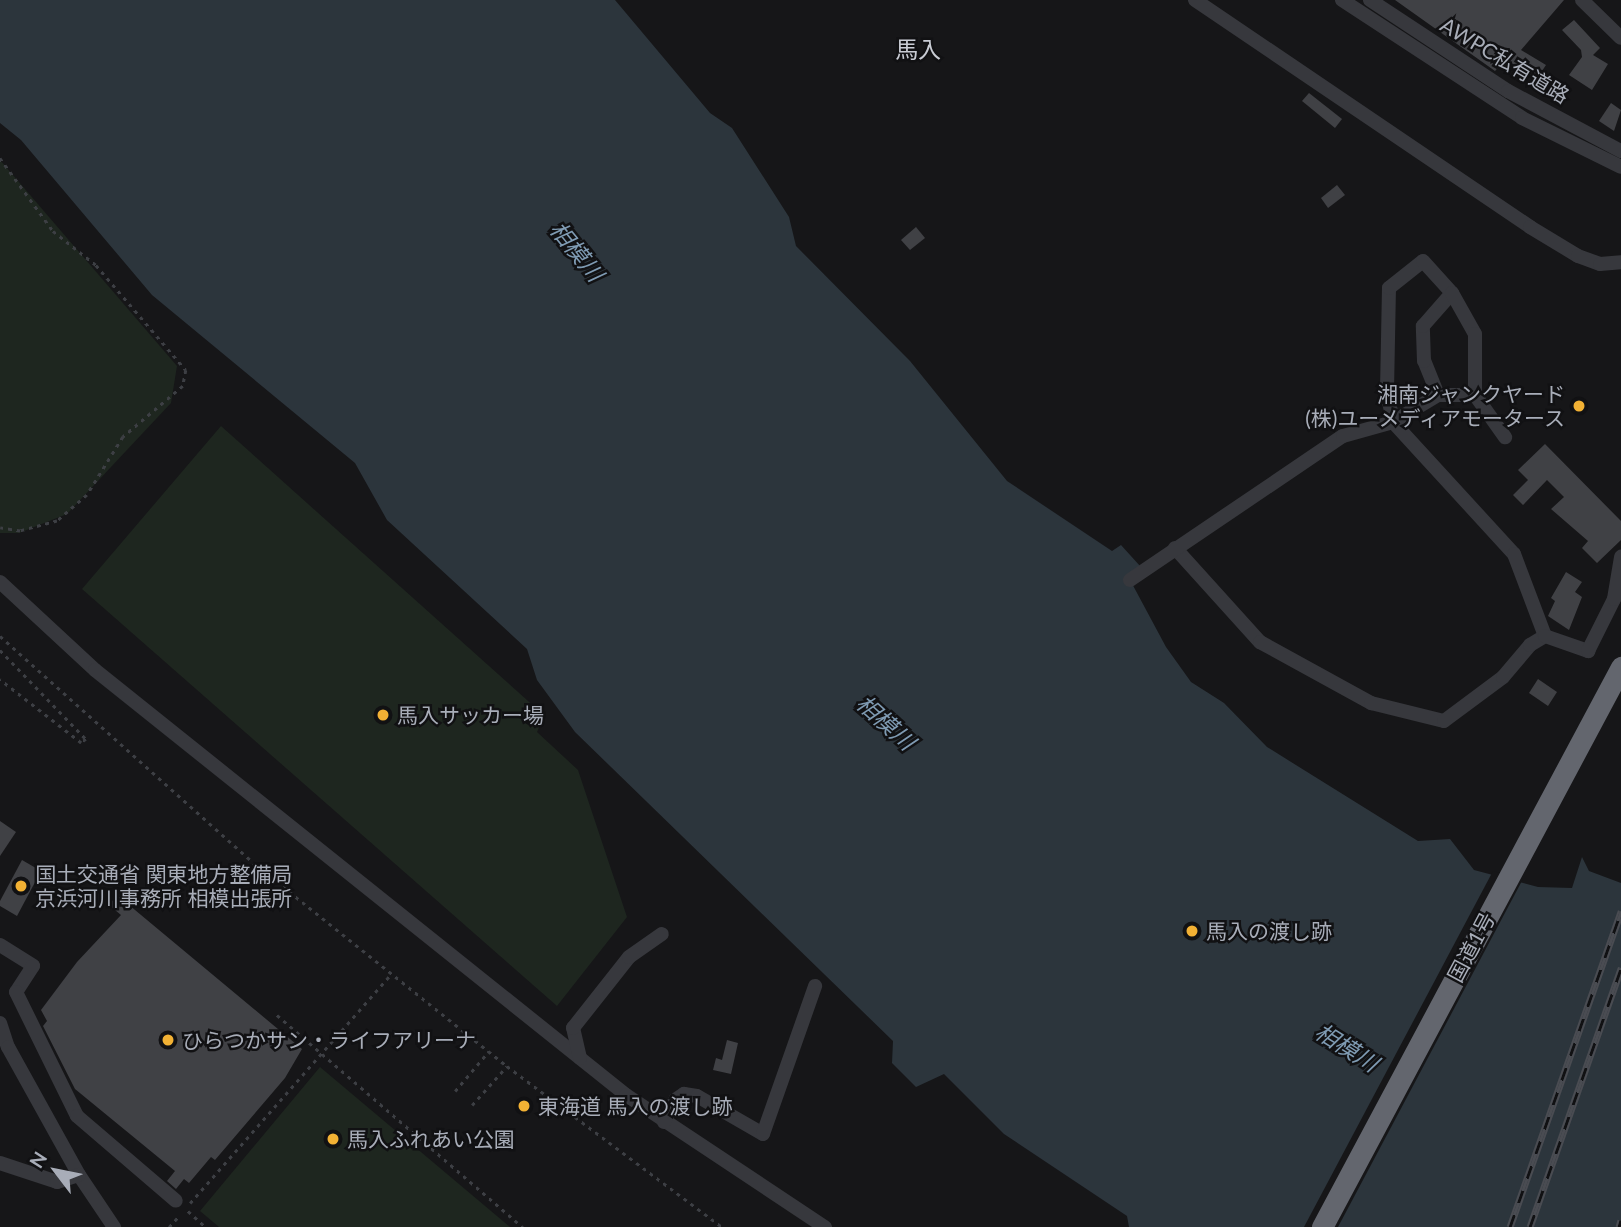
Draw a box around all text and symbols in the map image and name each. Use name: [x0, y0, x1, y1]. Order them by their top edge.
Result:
street label: AWPC私有道路: [1436, 12, 1574, 108]
district label: 馬入: [895, 35, 941, 63]
water label: 相模川: [545, 216, 609, 286]
place label: 湘南ジャンクヤード (株)ユーメディアモータース: [1302, 381, 1565, 431]
marker: 湘南ジャンクヤード (株)ユーメディアモータース: [1571, 398, 1587, 414]
water label: 相模川: [851, 689, 921, 755]
place label: 馬入サッカー場: [397, 702, 544, 728]
marker: 馬入サッカー場: [375, 707, 391, 723]
place label: 国土交通省 関東地方整備局 京浜河川事務所 相模出張所: [35, 861, 292, 911]
marker: 国土交通省 関東地方整備局 京浜河川事務所 相模出張所: [13, 878, 29, 894]
street label: 国道1号: [1442, 908, 1500, 986]
place label: 馬入の渡し跡: [1206, 918, 1332, 944]
marker: 馬入の渡し跡: [1184, 923, 1200, 939]
water label: 相模川: [1310, 1017, 1384, 1077]
place label: ひらつかサン・ライフアリーナ: [182, 1027, 476, 1053]
marker: ひらつかサン・ライフアリーナ: [160, 1032, 176, 1048]
place label: 東海道 馬入の渡し跡: [538, 1093, 732, 1119]
marker: 東海道 馬入の渡し跡: [516, 1098, 532, 1114]
place label: 馬入ふれあい公園: [347, 1126, 515, 1152]
marker: 馬入ふれあい公園: [325, 1131, 341, 1147]
north arrow: [21, 1136, 91, 1206]
text: N: [24, 1147, 51, 1172]

